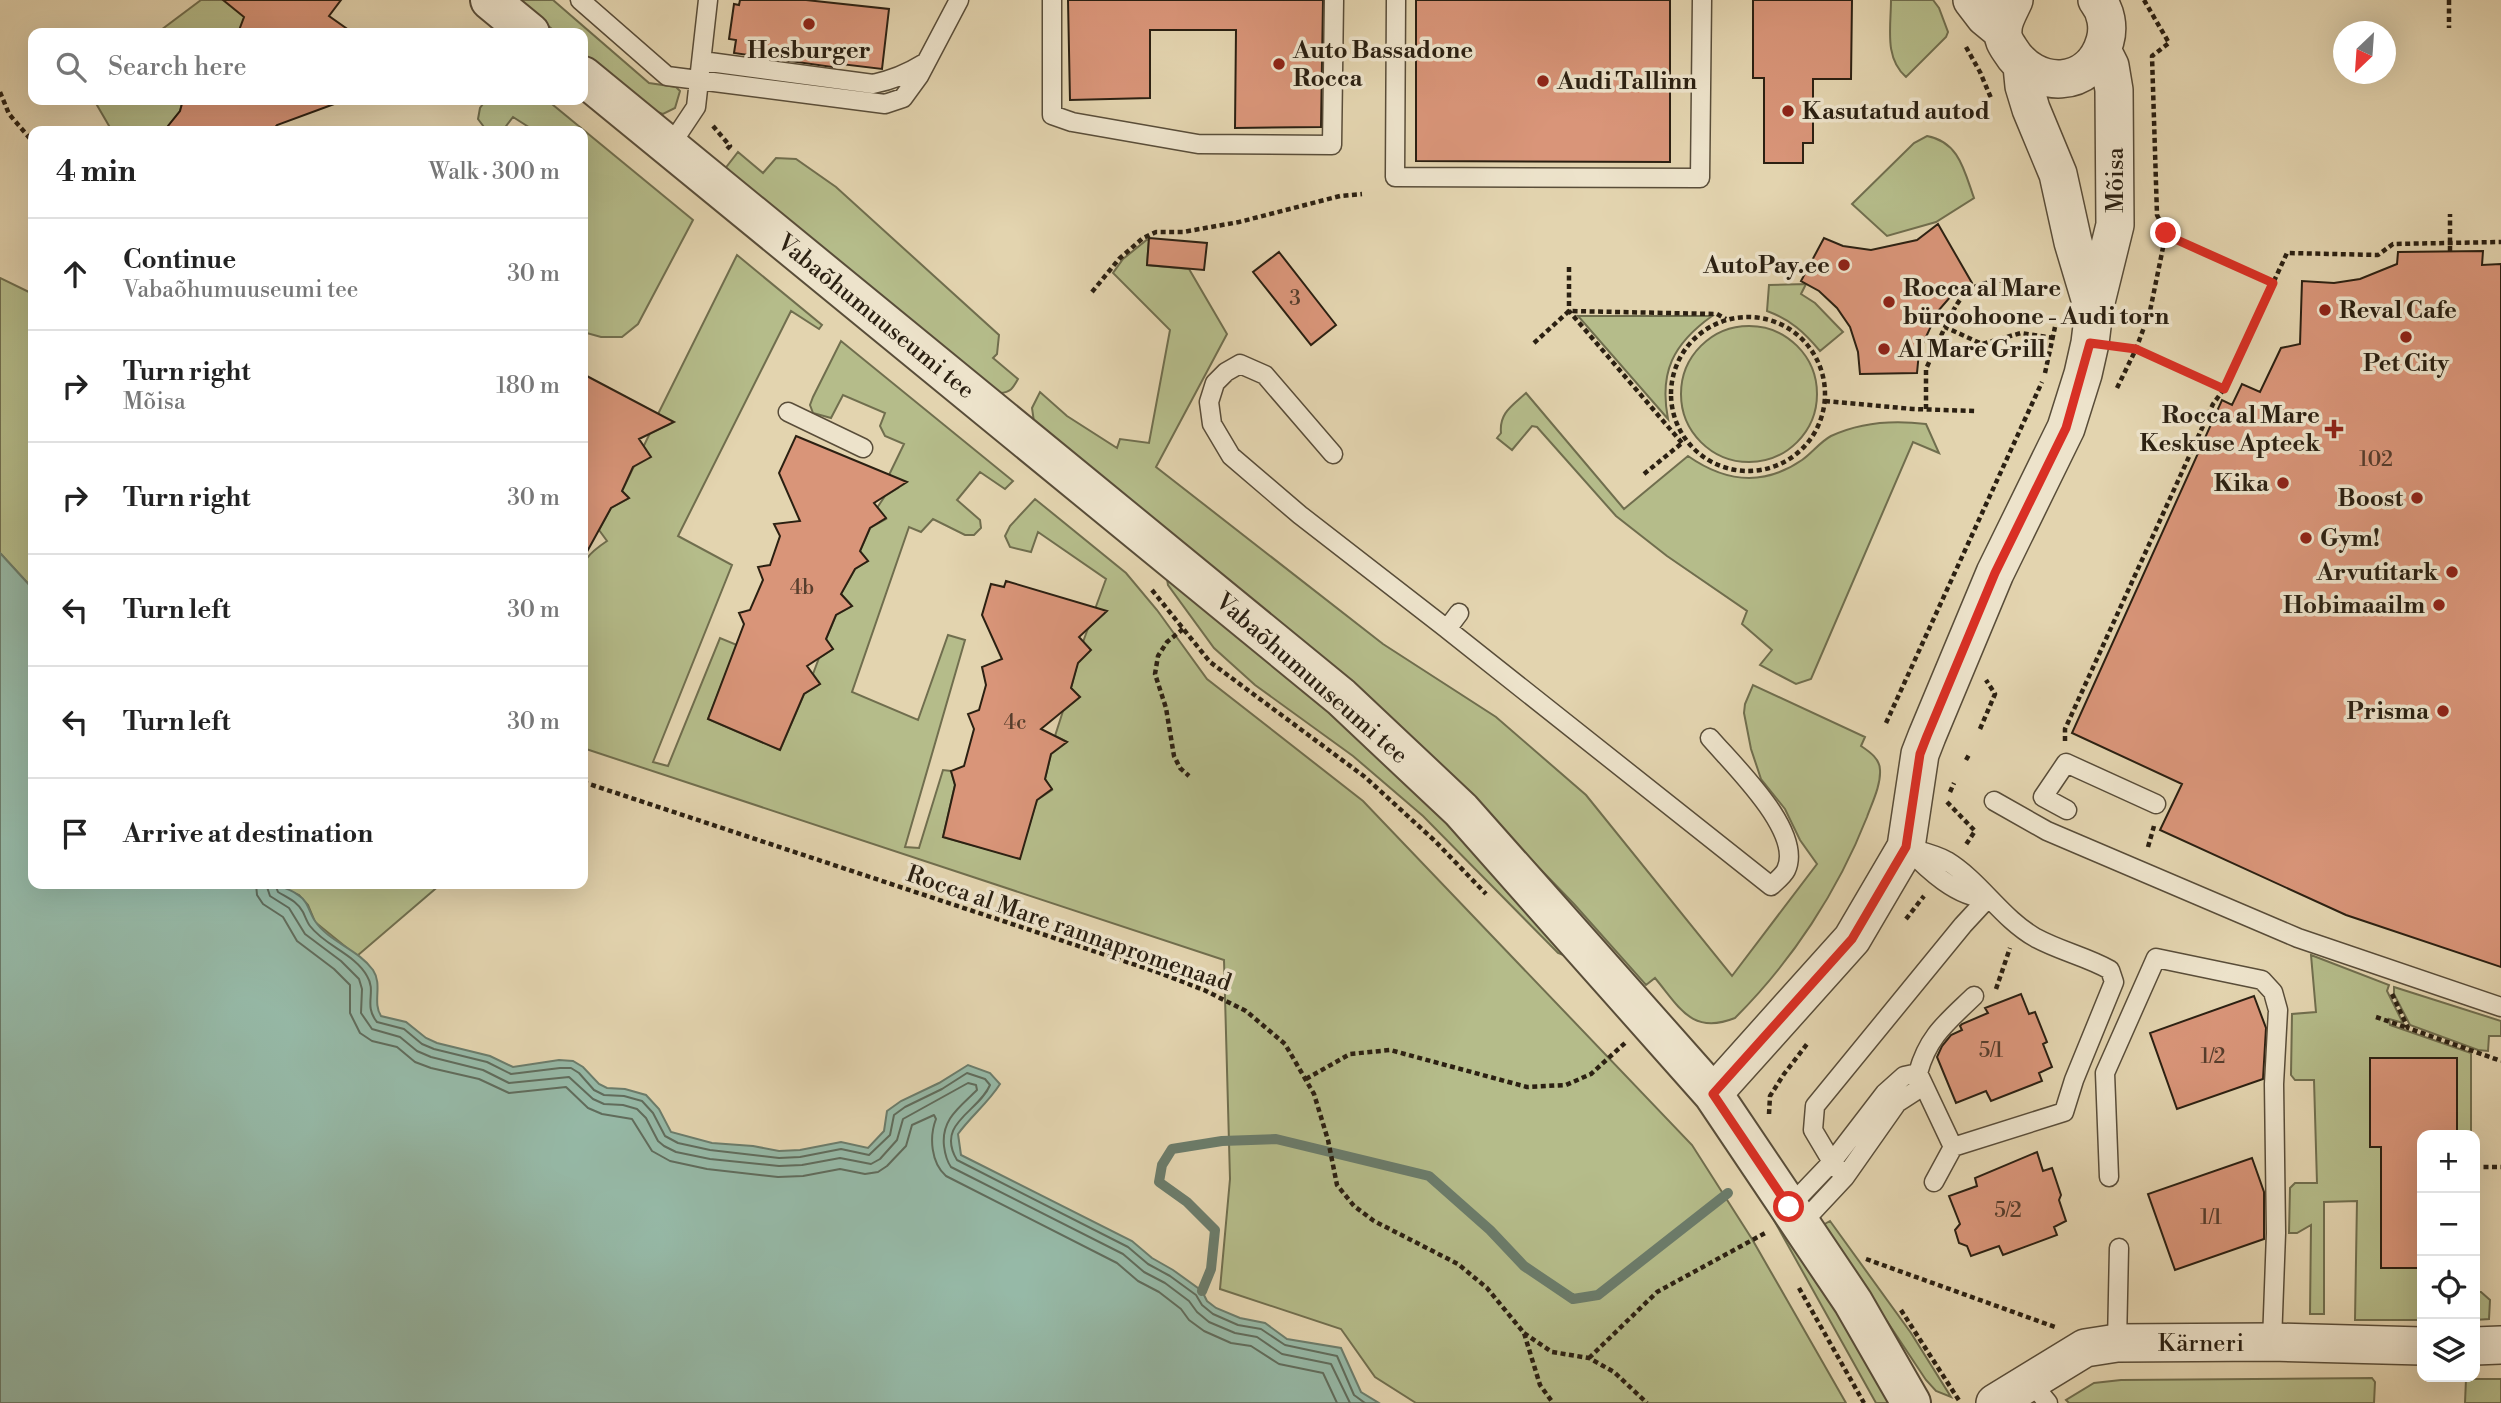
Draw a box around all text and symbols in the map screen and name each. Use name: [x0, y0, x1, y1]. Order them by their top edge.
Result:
marker: Hesburger: [801, 16, 817, 32]
north arrow: [2333, 21, 2396, 84]
search box: [28, 28, 588, 105]
place label: Hesburger: [747, 36, 871, 66]
place label: Auto Bassadone Rocca: [1292, 36, 1473, 94]
icon: search: [52, 48, 90, 86]
text: Search here: [108, 51, 247, 83]
marker: Auto Bassadone Rocca: [1271, 56, 1287, 72]
place label: Audi Tallinn: [1556, 67, 1697, 97]
marker: Audi Tallinn: [1535, 73, 1551, 89]
place label: Kasutatud autod: [1802, 97, 1990, 127]
marker: Kasutatud autod: [1780, 103, 1796, 119]
street label: Mõisa: [2101, 147, 2131, 213]
text: 4 min: [56, 153, 136, 191]
text: Walk · 300 m: [429, 158, 560, 186]
route end: [2150, 217, 2181, 248]
street label: Vabaõhumuuseumi tee: [770, 227, 980, 406]
text: Continue: [123, 244, 236, 276]
place label: AutoPay.ee: [1702, 251, 1830, 281]
icon: ahead: [56, 255, 94, 293]
marker: AutoPay.ee: [1836, 257, 1852, 273]
text: 30 m: [507, 260, 560, 288]
place label: Rocca al Mare büroohoone - Audi torn: [1903, 274, 2169, 332]
text: Vabaõhumuuseumi tee: [123, 276, 358, 304]
house number: 3: [1289, 286, 1301, 312]
marker: Rocca al Mare büroohoone - Audi torn: [1881, 294, 1897, 310]
place label: Reval Cafe: [2339, 296, 2457, 326]
marker: Reval Cafe: [2317, 302, 2333, 318]
marker: Pet City: [2398, 329, 2414, 345]
place label: Al Mare Grill: [1897, 335, 2046, 365]
marker: Al Mare Grill: [1876, 341, 1892, 357]
place label: Pet City: [2363, 349, 2450, 379]
text: Turn right: [123, 356, 251, 388]
icon: right: [56, 367, 94, 405]
text: 180 m: [496, 372, 560, 400]
text: Mõisa: [123, 388, 186, 416]
place label: Rocca al Mare Keskuse Apteek: [2139, 401, 2321, 459]
marker: Rocca al Mare Keskuse Apteek: [2326, 421, 2342, 437]
house number: 102: [2359, 447, 2393, 473]
place label: Kika: [2214, 469, 2270, 499]
marker: Kika: [2275, 475, 2291, 491]
icon: right: [56, 479, 94, 517]
text: Turn right: [123, 482, 251, 514]
text: 30 m: [507, 484, 560, 512]
place label: Boost: [2338, 484, 2403, 514]
marker: Boost: [2409, 490, 2425, 506]
place label: Gym!: [2320, 524, 2380, 554]
marker: Gym!: [2298, 530, 2314, 546]
place label: Arvutitark: [2316, 558, 2439, 588]
marker: Arvutitark: [2444, 564, 2460, 580]
house number: 4b: [790, 575, 814, 601]
street label: Vabaõhumuuseumi tee: [1208, 586, 1414, 771]
icon: left: [56, 591, 94, 629]
place label: Hobimaailm: [2283, 591, 2425, 621]
text: Turn left: [123, 594, 231, 626]
text: 30 m: [507, 596, 560, 624]
marker: Hobimaailm: [2431, 597, 2447, 613]
place label: Prisma: [2347, 697, 2430, 727]
icon: left: [56, 703, 94, 741]
marker: Prisma: [2435, 703, 2451, 719]
text: Turn left: [123, 706, 231, 738]
text: 30 m: [507, 708, 560, 736]
house number: 4c: [1003, 710, 1027, 736]
icon: arrive: [56, 815, 94, 853]
text: Arrive at destination: [123, 818, 373, 850]
street label: Rocca al Mare rannapromenaad: [902, 859, 1236, 999]
house number: 5/1: [1979, 1038, 2003, 1064]
house number: 1/2: [2200, 1044, 2226, 1070]
map controls: [2417, 1130, 2480, 1382]
button: +: [2417, 1130, 2480, 1193]
route start: [1773, 1191, 1804, 1222]
button: −: [2417, 1193, 2480, 1256]
house number: 5/2: [1994, 1198, 2022, 1224]
house number: 1/1: [2200, 1205, 2222, 1231]
button: locate: [2417, 1256, 2480, 1319]
button: layers: [2417, 1319, 2480, 1382]
street label: Kärneri: [2158, 1329, 2244, 1359]

